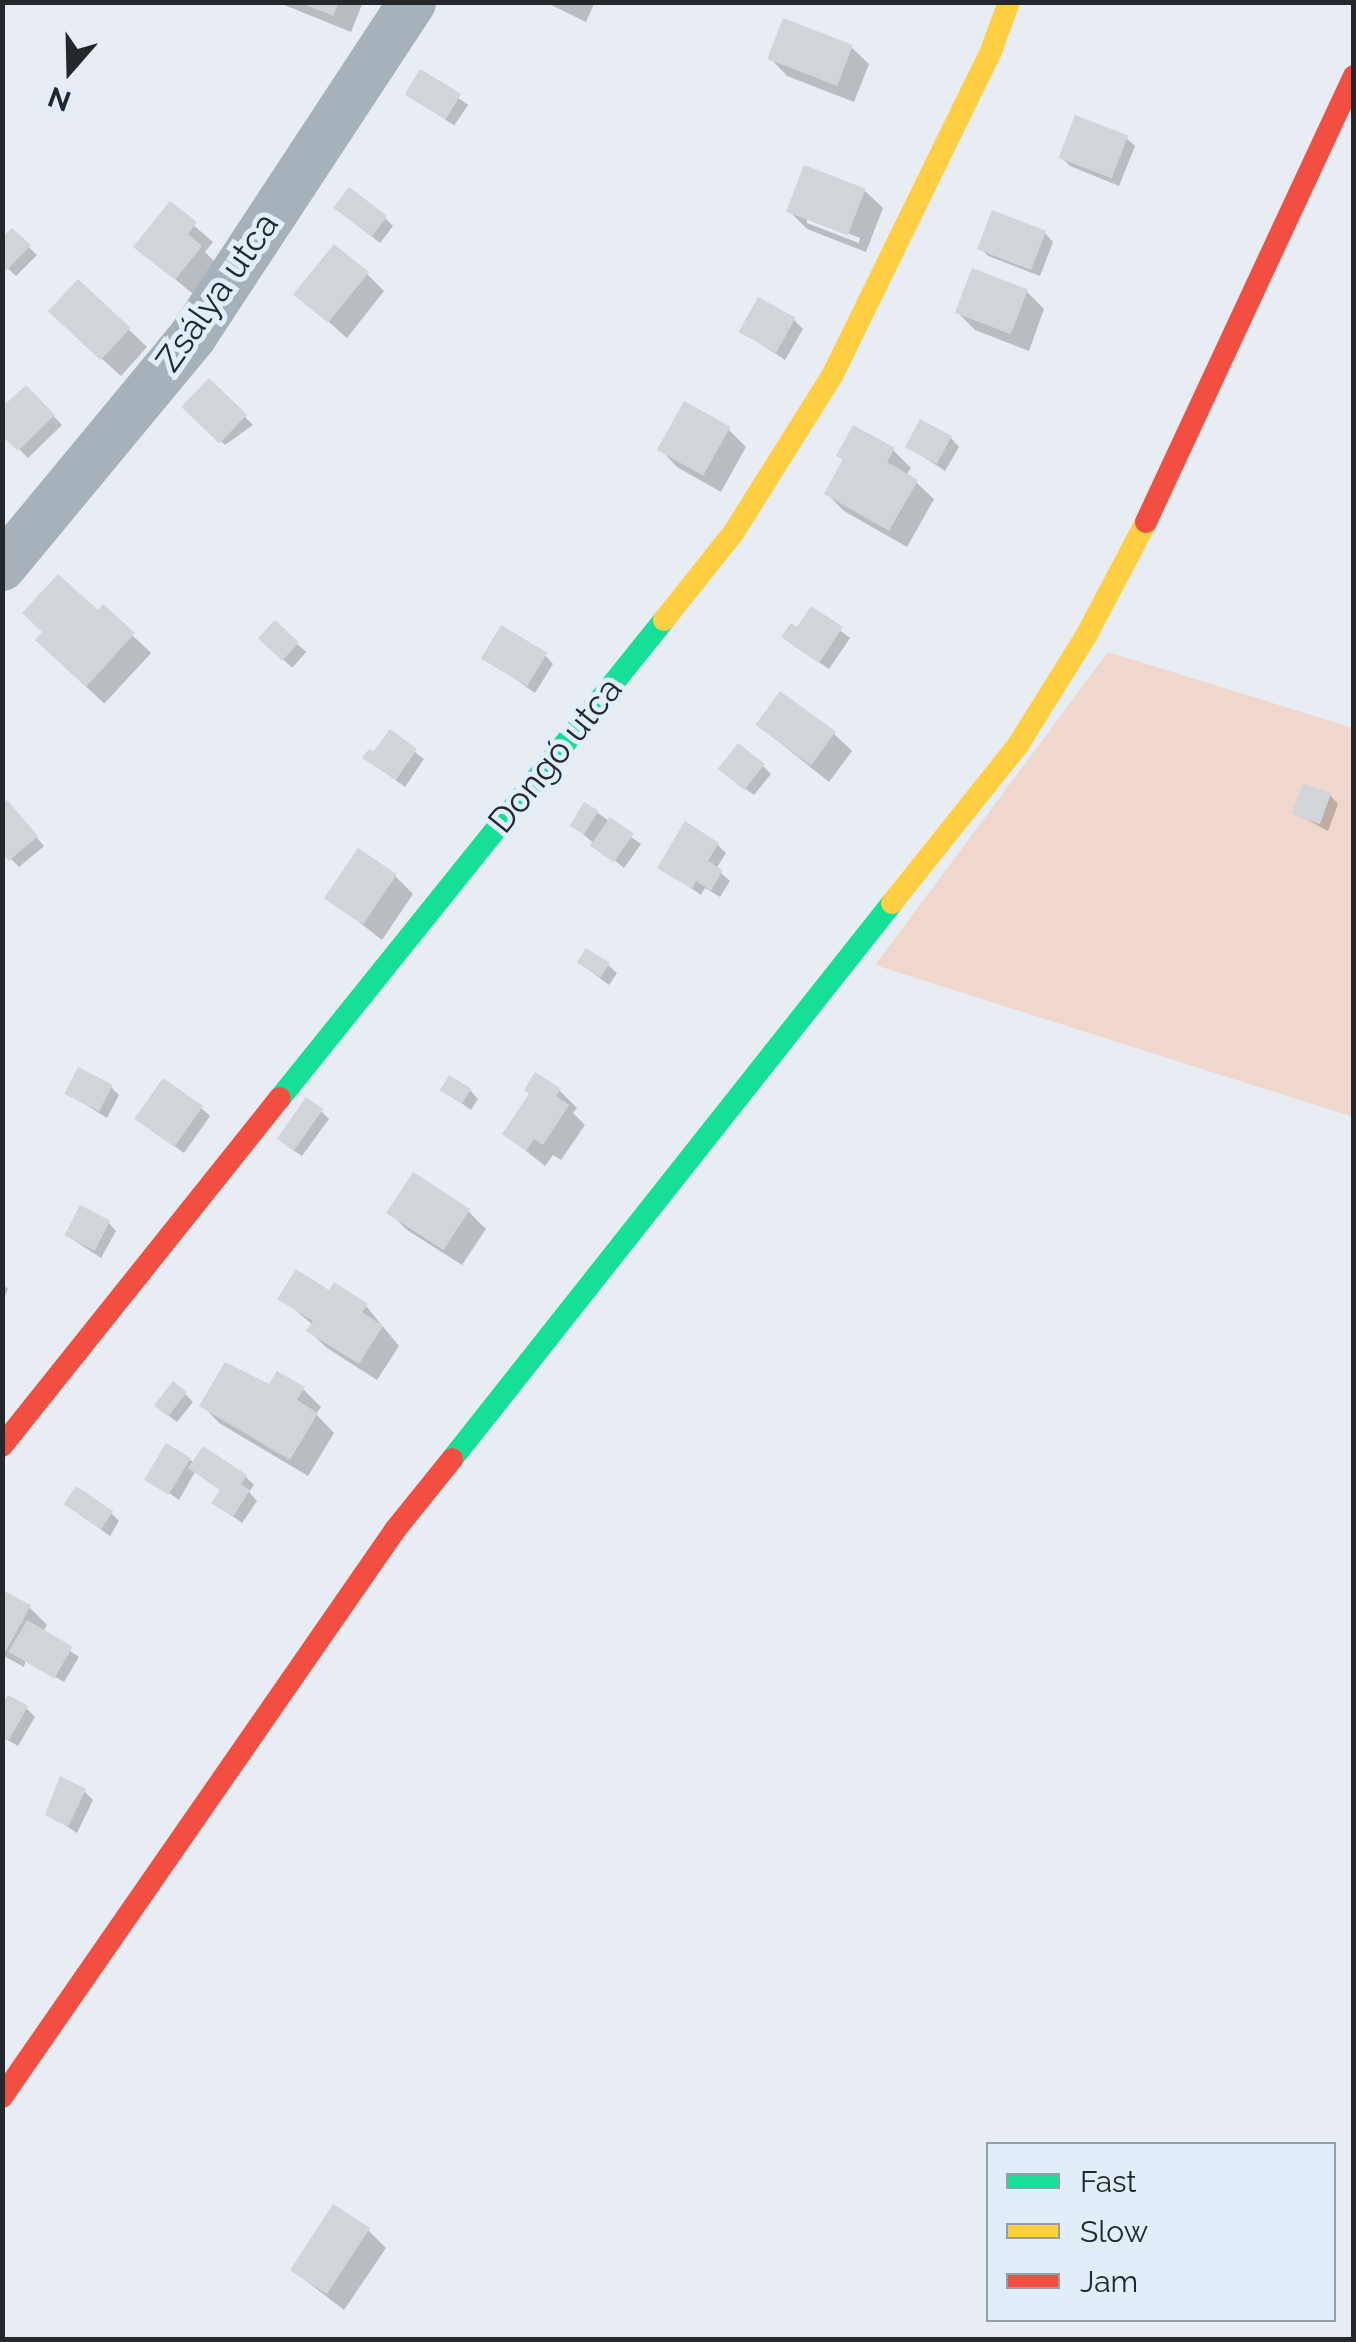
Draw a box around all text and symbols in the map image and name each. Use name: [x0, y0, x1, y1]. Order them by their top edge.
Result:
north arrow: [20, 20, 120, 120]
text: N: [44, 80, 75, 118]
street label: Zsálya utca: [147, 205, 287, 379]
street label: Dongó utca: [479, 669, 631, 841]
legend: [986, 2142, 1336, 2322]
text: Fast: [1080, 2164, 1137, 2199]
text: Slow: [1080, 2214, 1148, 2249]
text: Jam: [1080, 2264, 1138, 2299]

